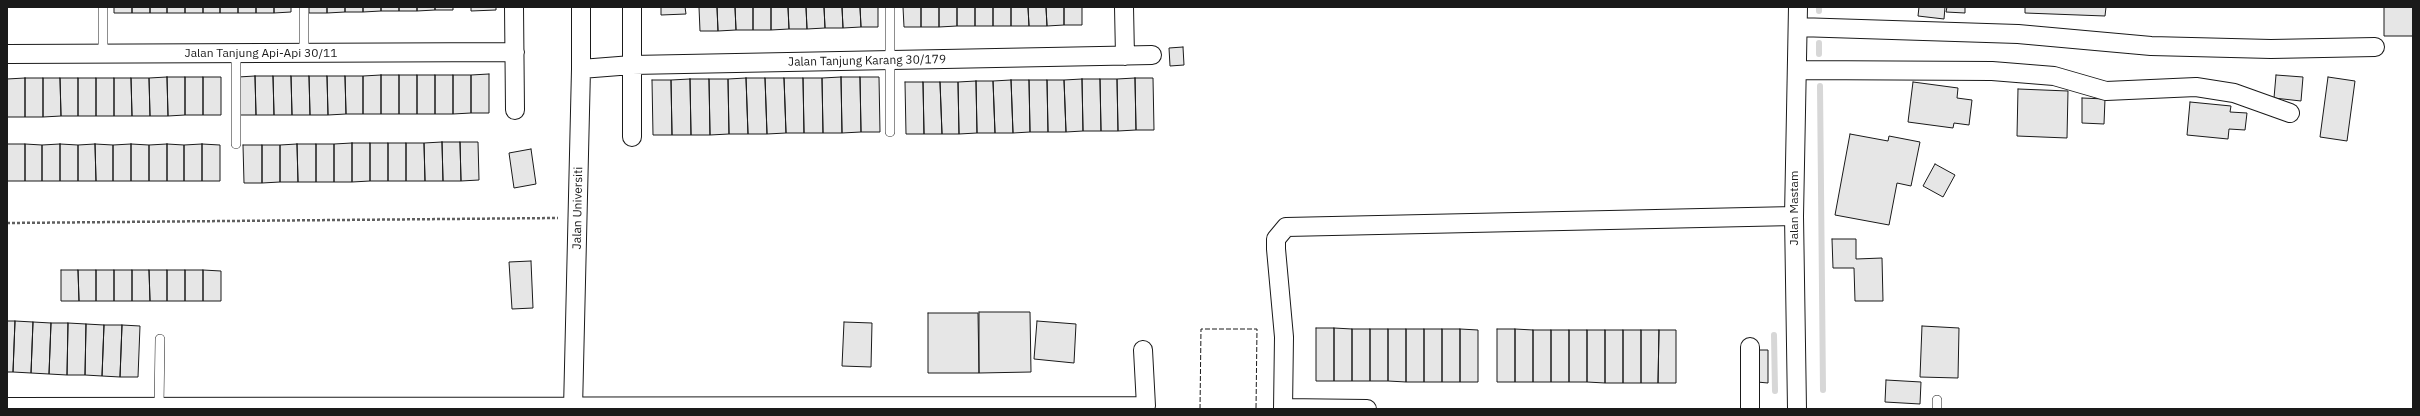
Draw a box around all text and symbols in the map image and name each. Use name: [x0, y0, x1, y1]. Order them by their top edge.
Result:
street label: Jalan Tanjung Api-Api 30/11: [185, 47, 337, 61]
street label: Jalan Tanjung Karang 30/179: [788, 52, 946, 70]
street label: Jalan Universiti: [570, 167, 586, 249]
street label: Jalan Mastam: [1788, 171, 1802, 245]

